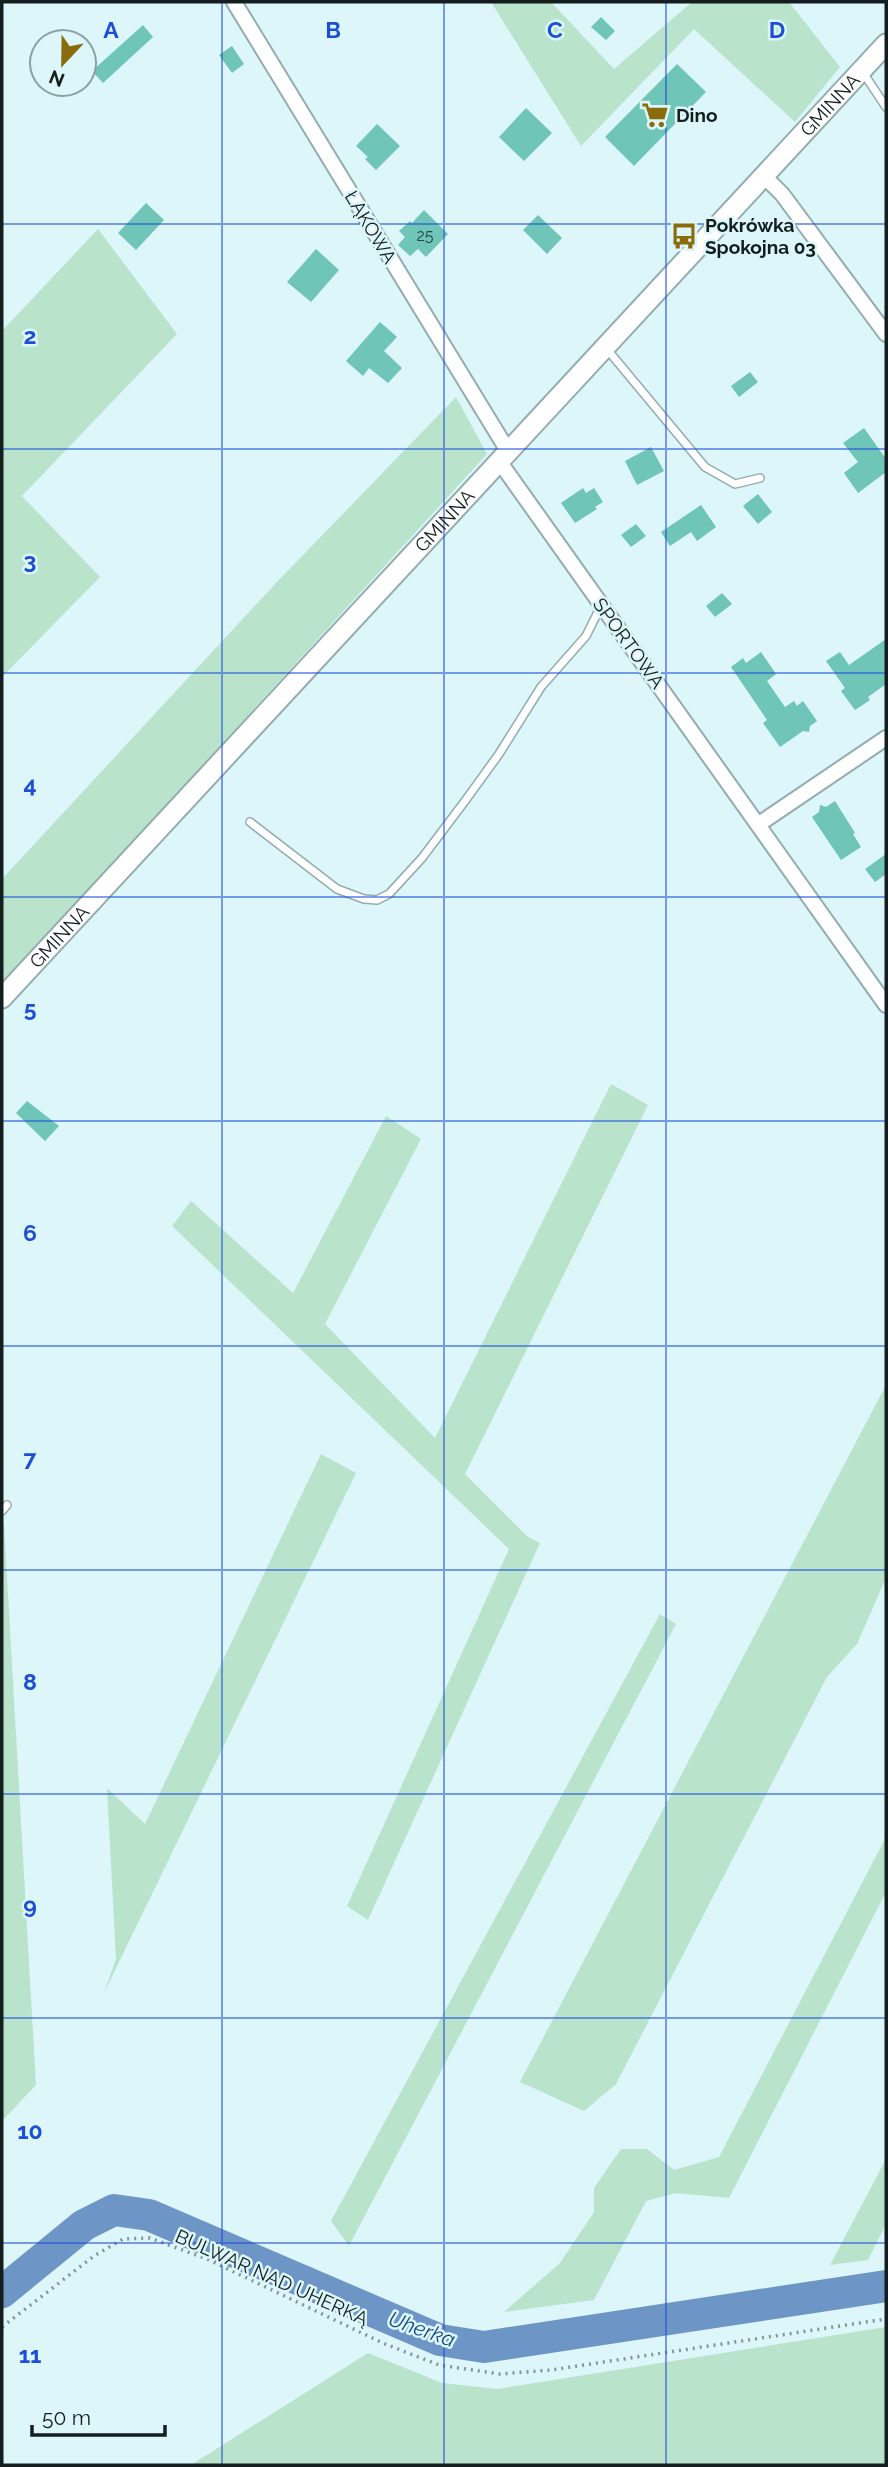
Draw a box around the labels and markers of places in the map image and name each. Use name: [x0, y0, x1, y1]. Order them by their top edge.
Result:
supermarket icon: Dino: [640, 100, 670, 130]
place label: Dino: [676, 104, 717, 126]
place label: Pokrówka Spokojna 03: [705, 214, 816, 258]
bus stop icon: Pokrówka Spokojna 03: [669, 221, 699, 251]

